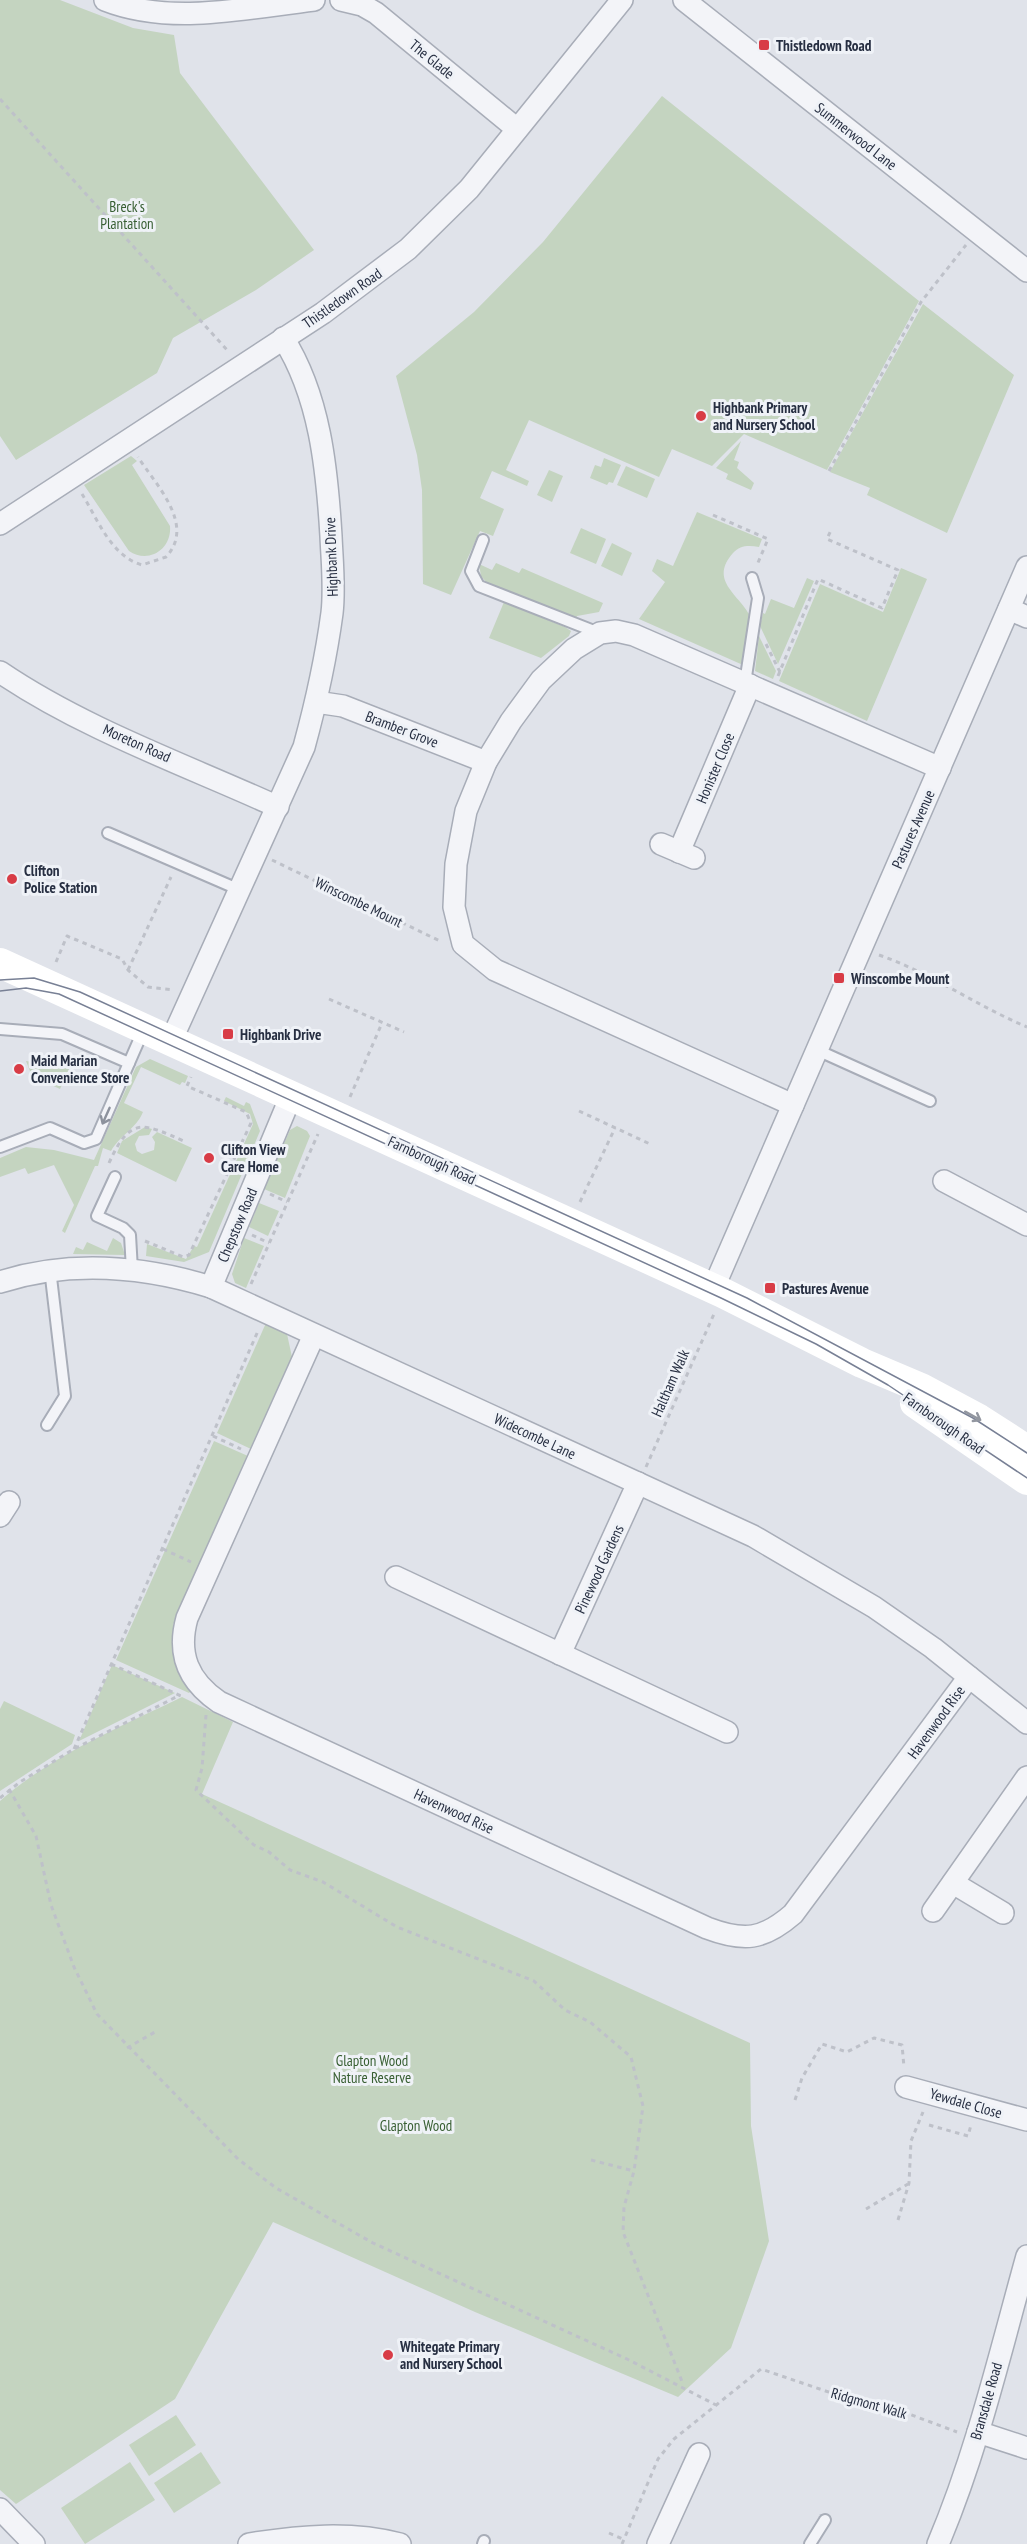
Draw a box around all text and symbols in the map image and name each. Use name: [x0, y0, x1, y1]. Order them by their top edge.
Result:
street label: The Glade: [406, 35, 458, 83]
place label: Thistledown Road: [776, 36, 872, 55]
marker: Thistledown Road: [757, 38, 771, 52]
street label: Summerwood Lane: [811, 98, 901, 174]
park label: Breck's Plantation: [100, 197, 154, 233]
street label: Thistledown Road: [299, 264, 385, 332]
place label: Highbank Primary and Nursery School: [713, 398, 815, 434]
marker: Highbank Primary and Nursery School: [694, 409, 708, 423]
street label: Highbank Drive: [320, 517, 342, 597]
street label: Bramber Grove: [363, 706, 441, 752]
street label: Moreton Road: [100, 720, 174, 766]
street label: Honister Close: [692, 730, 738, 806]
street label: Pastures Avenue: [887, 787, 939, 871]
place label: Clifton Police Station: [24, 861, 98, 897]
marker: Clifton Police Station: [5, 872, 19, 886]
street label: Winscombe Mount: [312, 873, 406, 931]
place label: Winscombe Mount: [850, 969, 950, 988]
marker: Winscombe Mount: [832, 971, 846, 985]
place label: Highbank Drive: [240, 1025, 321, 1044]
marker: Highbank Drive: [221, 1027, 235, 1041]
place label: Maid Marian Convenience Store: [31, 1051, 129, 1087]
marker: Maid Marian Convenience Store: [12, 1062, 26, 1076]
one-way arrow: [100, 1107, 111, 1125]
street label: Farnborough Road: [385, 1131, 479, 1189]
place label: Clifton View Care Home: [221, 1140, 287, 1176]
marker: Clifton View Care Home: [202, 1151, 216, 1165]
street label: Chepstow Road: [213, 1185, 261, 1265]
place label: Pastures Avenue: [782, 1279, 869, 1298]
marker: Pastures Avenue: [763, 1281, 777, 1295]
street label: Haltham Walk: [647, 1346, 693, 1420]
street label: Farnborough Road: [900, 1388, 988, 1458]
street label: Widecombe Lane: [491, 1409, 579, 1463]
one-way arrow: [964, 1410, 981, 1422]
street label: Pinewood Gardens: [570, 1522, 628, 1616]
street label: Havenwood Rise: [903, 1682, 969, 1762]
street label: Havenwood Rise: [411, 1784, 497, 1838]
park label: Glapton Wood Nature Reserve: [333, 2051, 411, 2087]
street label: Yewdale Close: [928, 2084, 1004, 2122]
park label: Glapton Wood: [380, 2116, 452, 2135]
place label: Whitegate Primary and Nursery School: [399, 2337, 502, 2373]
marker: Whitegate Primary and Nursery School: [381, 2348, 395, 2362]
street label: Bransdale Road: [966, 2360, 1006, 2442]
street label: Ridgmont Walk: [829, 2383, 909, 2423]

